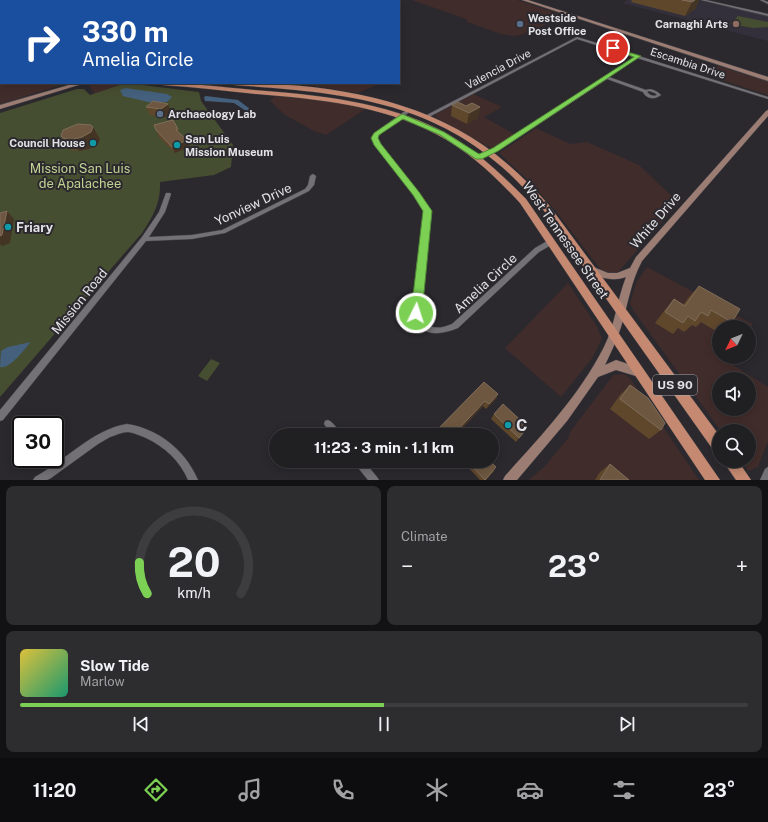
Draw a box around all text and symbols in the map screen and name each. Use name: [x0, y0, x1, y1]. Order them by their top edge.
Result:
place label: Westside Post Office: [528, 12, 586, 37]
text: 330 m: [82, 15, 169, 48]
icon: right: [16, 16, 68, 68]
place label: Carnaghi Arts: [655, 18, 728, 30]
marker: Westside Post Office: [515, 19, 525, 29]
marker: Carnaghi Arts: [731, 19, 741, 29]
pin: [596, 31, 630, 65]
icon: arrive: [602, 37, 624, 59]
street label: Escambia Drive: [649, 45, 727, 81]
street label: Valencia Drive: [463, 47, 533, 91]
text: Amelia Circle: [82, 49, 193, 70]
place label: Archaeology Lab: [168, 108, 257, 120]
marker: Archaeology Lab: [155, 109, 165, 119]
place label: San Luis Mission Museum: [185, 133, 273, 158]
place label: Council House: [9, 137, 85, 149]
marker: Council House: [88, 138, 98, 148]
marker: San Luis Mission Museum: [172, 140, 182, 150]
park label: Mission San Luis de Apalachee: [30, 161, 130, 191]
street label: West Tennessee Street: [520, 179, 612, 302]
street label: Yonview Drive: [212, 180, 294, 229]
street label: White Drive: [627, 189, 684, 251]
place label: Friary: [16, 220, 54, 235]
marker: Friary: [3, 222, 13, 232]
street label: Amelia Circle: [451, 250, 520, 316]
street label: Mission Road: [48, 266, 110, 337]
position arrow: [395, 292, 437, 334]
north arrow: [712, 320, 756, 364]
map controls: [712, 320, 756, 468]
button: sound: [712, 372, 756, 416]
road number: US 90: [653, 375, 697, 395]
speed limit sign: 30: [12, 416, 64, 468]
place label: C: [516, 416, 528, 435]
marker: C: [503, 420, 513, 430]
button: search: [712, 424, 756, 468]
text: 11:23 · 3 min · 1.1 km: [314, 439, 454, 456]
text: Climate: [401, 529, 448, 544]
text: 20: [167, 536, 220, 585]
text: 23°: [548, 548, 601, 584]
text: −: [401, 553, 413, 579]
text: +: [736, 553, 748, 579]
text: km/h: [177, 583, 210, 600]
text: Slow Tide: [80, 657, 149, 674]
text: Marlow: [80, 674, 125, 689]
icon: previous: [130, 713, 152, 735]
icon: pause: [373, 713, 395, 735]
icon: next: [616, 713, 638, 735]
icon: directions: [142, 776, 170, 804]
icon: music: [236, 776, 264, 804]
icon: phone: [329, 776, 357, 804]
icon: climate: [423, 776, 451, 804]
icon: car: [516, 776, 544, 804]
icon: filters: [610, 776, 638, 804]
text: 11:20: [33, 780, 76, 801]
text: 23°: [703, 780, 735, 801]

